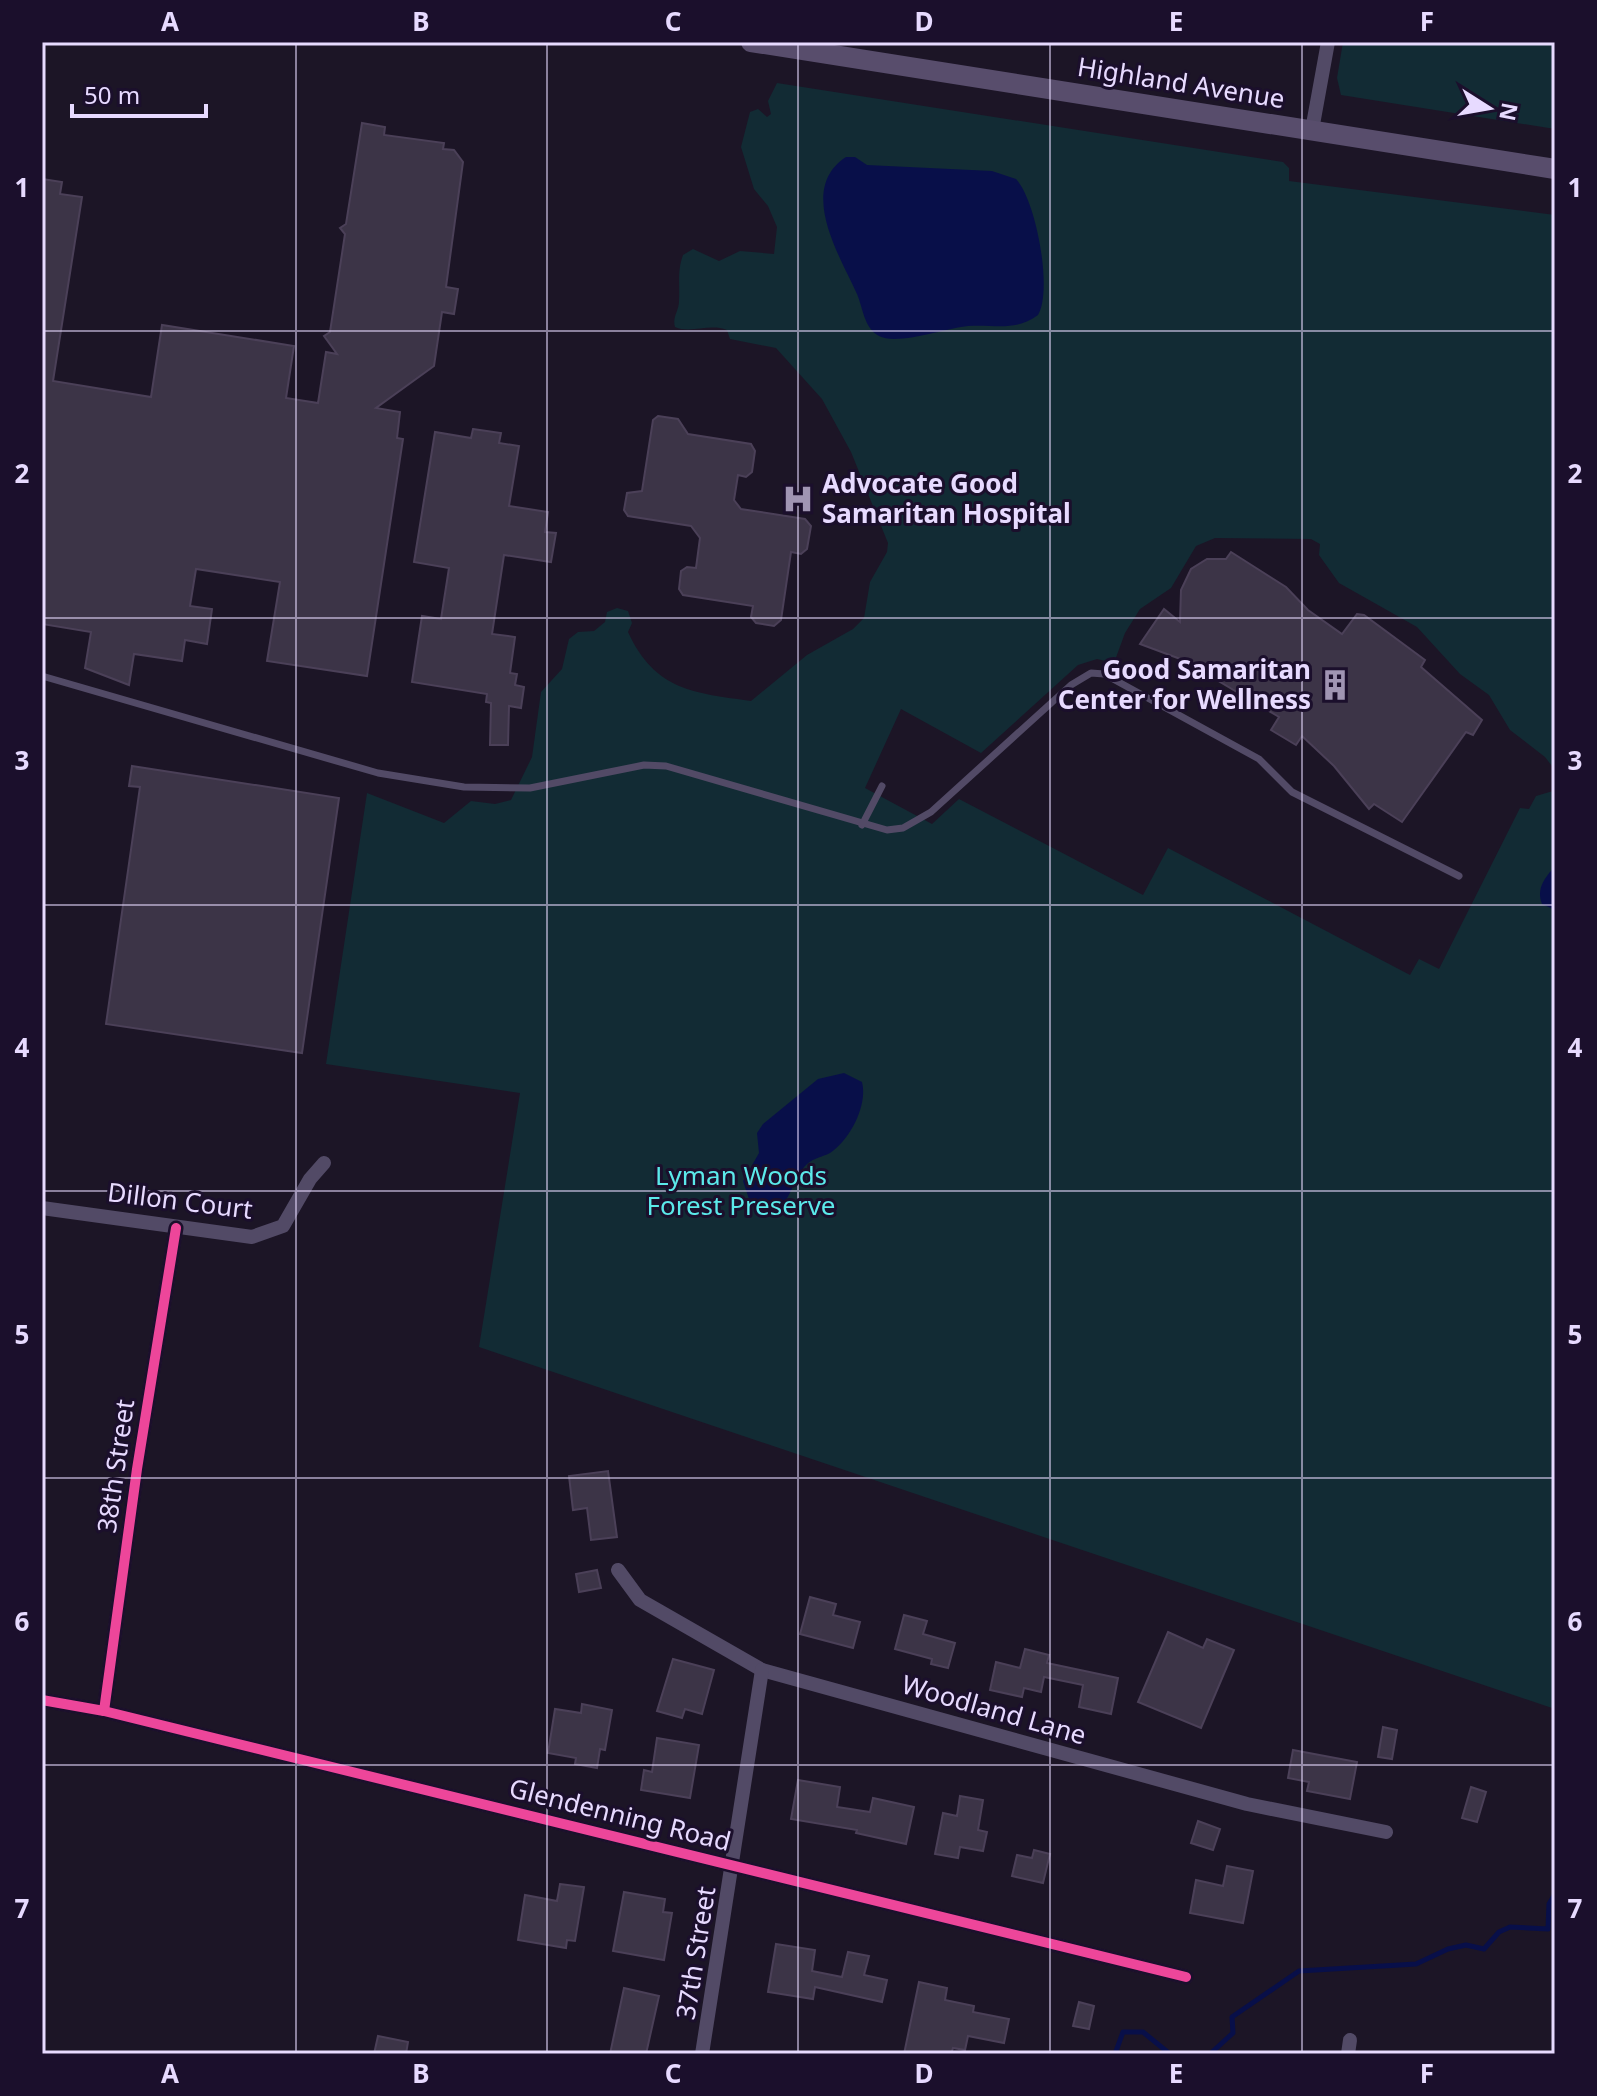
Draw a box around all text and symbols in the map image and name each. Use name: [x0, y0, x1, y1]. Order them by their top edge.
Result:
text: A: [161, 3, 179, 39]
text: B: [412, 3, 430, 39]
text: C: [665, 3, 681, 39]
text: D: [914, 3, 934, 39]
text: E: [1169, 3, 1183, 39]
text: F: [1420, 3, 1434, 39]
street label: Highland Avenue: [1075, 48, 1287, 116]
scale bar: [72, 68, 206, 118]
north arrow: [1449, 68, 1529, 148]
text: 50 m: [84, 78, 140, 111]
text: N: [1493, 100, 1526, 124]
text: 1: [15, 169, 29, 205]
text: 1: [1568, 169, 1582, 205]
text: 2: [15, 455, 30, 491]
text: 2: [1568, 455, 1583, 491]
place label: Advocate Good Samaritan Hospital: [822, 465, 1071, 531]
hospital icon: Advocate Good Samaritan Hospital: [781, 482, 815, 516]
place label: Good Samaritan Center for Wellness: [1058, 651, 1311, 717]
building icon: Good Samaritan Center for Wellness: [1318, 668, 1352, 702]
text: 3: [15, 742, 29, 778]
text: 3: [1568, 742, 1582, 778]
text: 4: [15, 1029, 30, 1065]
text: 4: [1568, 1029, 1583, 1065]
park label: Lyman Woods Forest Preserve: [646, 1157, 836, 1223]
street label: Dillon Court: [105, 1173, 255, 1227]
text: 5: [15, 1316, 29, 1352]
text: 5: [1568, 1316, 1582, 1352]
street label: 38th Street: [88, 1397, 142, 1535]
text: 6: [15, 1603, 30, 1639]
text: 6: [1568, 1603, 1583, 1639]
street label: Woodland Lane: [898, 1666, 1091, 1753]
street label: Glendenning Road: [506, 1769, 735, 1859]
street label: 37th Street: [667, 1884, 723, 2022]
text: 7: [15, 1890, 30, 1926]
text: 7: [1568, 1890, 1583, 1926]
text: A: [161, 2055, 179, 2091]
text: B: [412, 2055, 430, 2091]
text: C: [665, 2055, 681, 2091]
text: D: [914, 2055, 934, 2091]
text: E: [1169, 2055, 1183, 2091]
text: F: [1420, 2055, 1434, 2091]

